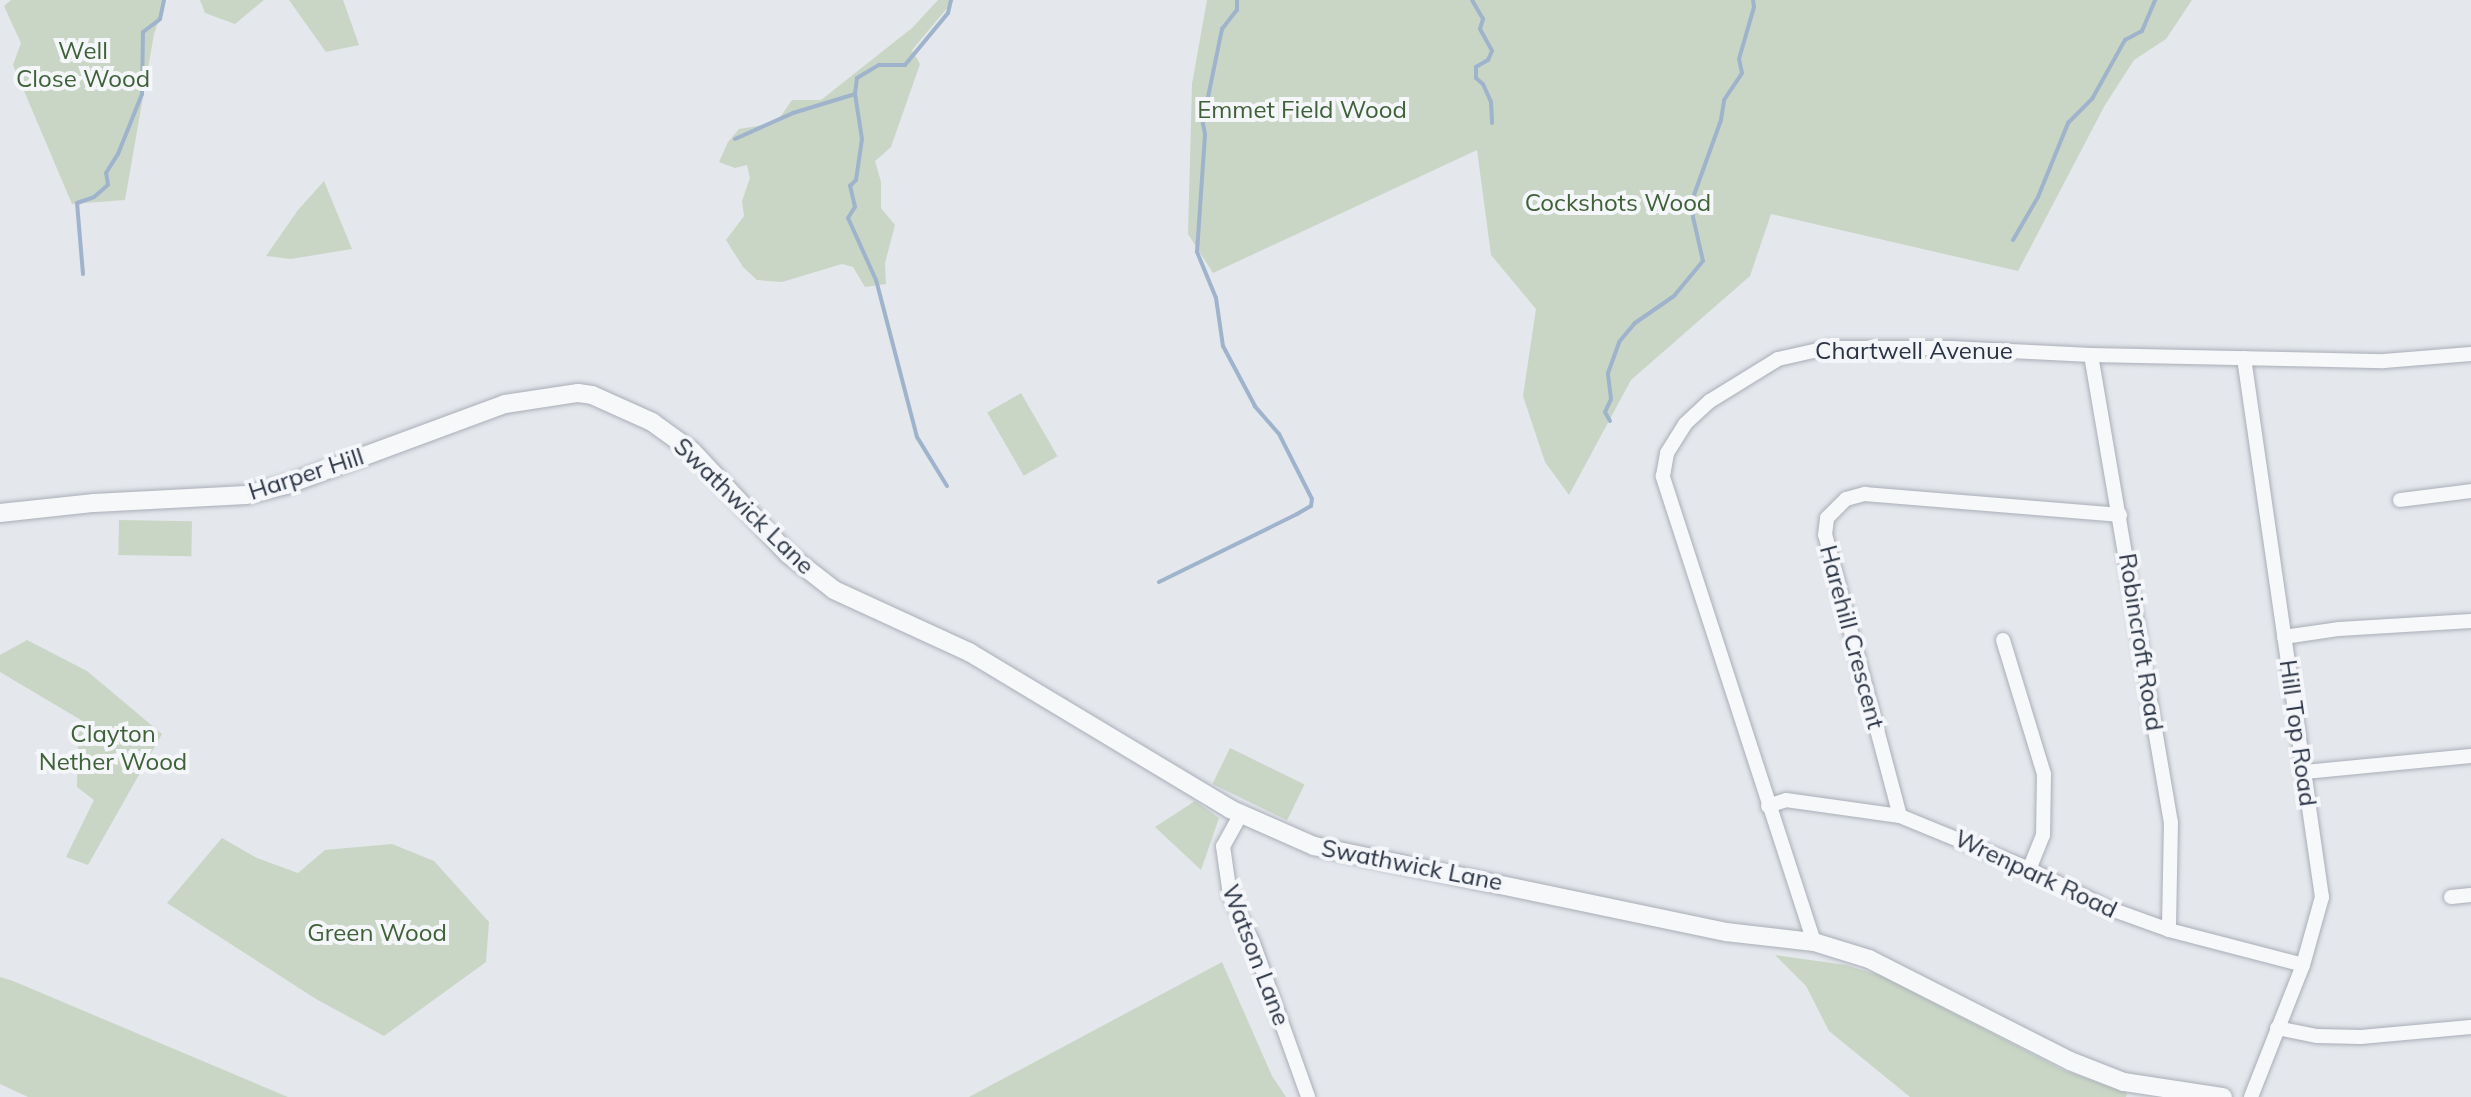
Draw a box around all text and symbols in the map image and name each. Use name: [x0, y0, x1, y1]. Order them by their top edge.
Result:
park label: Well Close Wood: [16, 37, 150, 93]
park label: Emmet Field Wood: [1197, 96, 1407, 124]
park label: Cockshots Wood: [1525, 189, 1711, 217]
street label: Chartwell Avenue: [1815, 337, 2013, 365]
street label: Swathwick Lane: [668, 432, 820, 580]
street label: Harper Hill: [245, 442, 367, 506]
street label: Harehill Crescent: [1814, 542, 1890, 732]
street label: Robincroft Road: [2113, 551, 2169, 733]
street label: Hill Top Road: [2273, 658, 2323, 808]
park label: Clayton Nether Wood: [39, 720, 187, 776]
street label: Wrenpark Road: [1950, 824, 2122, 924]
street label: Swathwick Lane: [1319, 833, 1505, 897]
street label: Watson Lane: [1216, 880, 1296, 1030]
park label: Green Wood: [307, 919, 447, 947]

